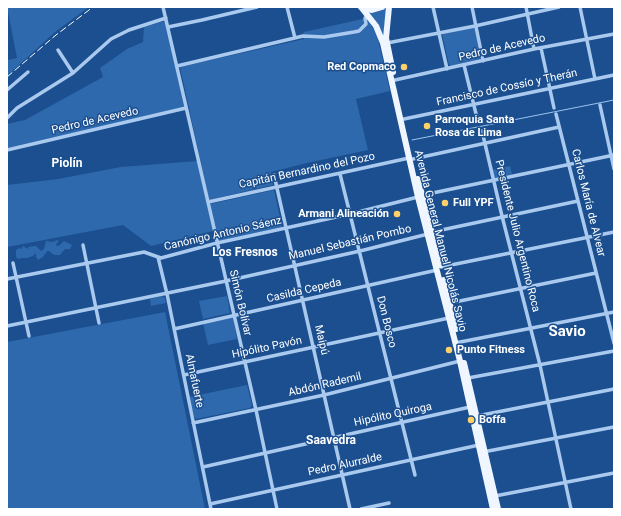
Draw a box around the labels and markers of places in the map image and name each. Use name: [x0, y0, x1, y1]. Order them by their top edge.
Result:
place label: Red Copmaco: [327, 60, 396, 74]
marker: Red Copmaco: [399, 62, 409, 72]
place label: Parroquia Santa Rosa de Lima: [435, 113, 514, 139]
marker: Parroquia Santa Rosa de Lima: [422, 121, 432, 131]
place label: Full YPF: [453, 196, 494, 210]
marker: Full YPF: [440, 198, 450, 208]
place label: Armani Alineación: [298, 207, 389, 221]
marker: Armani Alineación: [392, 209, 402, 219]
place label: Punto Fitness: [457, 343, 525, 357]
marker: Punto Fitness: [444, 345, 454, 355]
place label: Boffa: [479, 413, 506, 427]
marker: Boffa: [466, 415, 476, 425]

